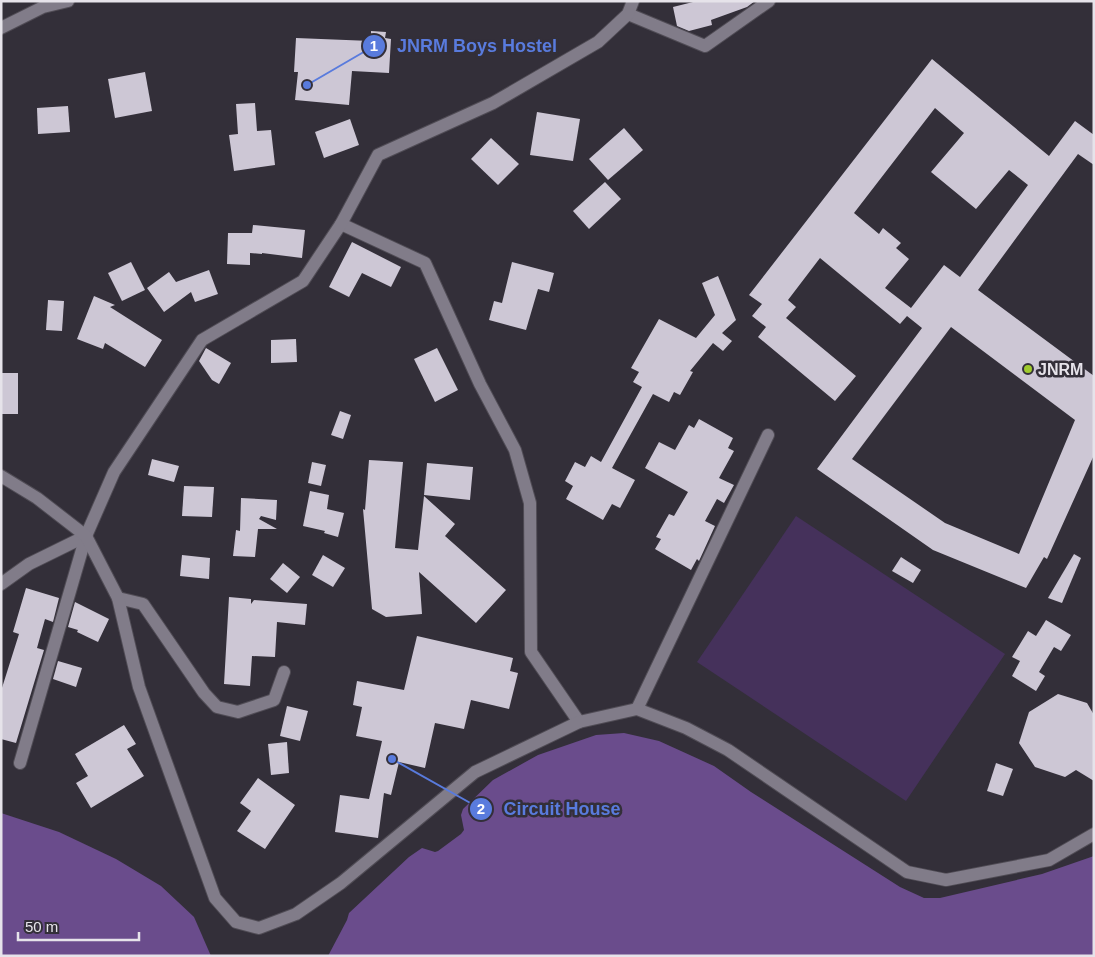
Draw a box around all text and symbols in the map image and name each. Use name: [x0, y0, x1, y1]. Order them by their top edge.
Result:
callout: JNRM Boys Hostel: [362, 29, 567, 62]
text: JNRM Boys Hostel: [397, 36, 557, 56]
text: 1: [370, 37, 378, 54]
place label: JNRM: [1038, 361, 1083, 378]
marker: JNRM: [1022, 363, 1034, 375]
callout: Circuit House: [469, 792, 631, 825]
text: Circuit House: [503, 799, 621, 819]
text: 2: [477, 800, 485, 817]
scale bar: [18, 910, 139, 942]
text: 50 m: [25, 918, 58, 935]

